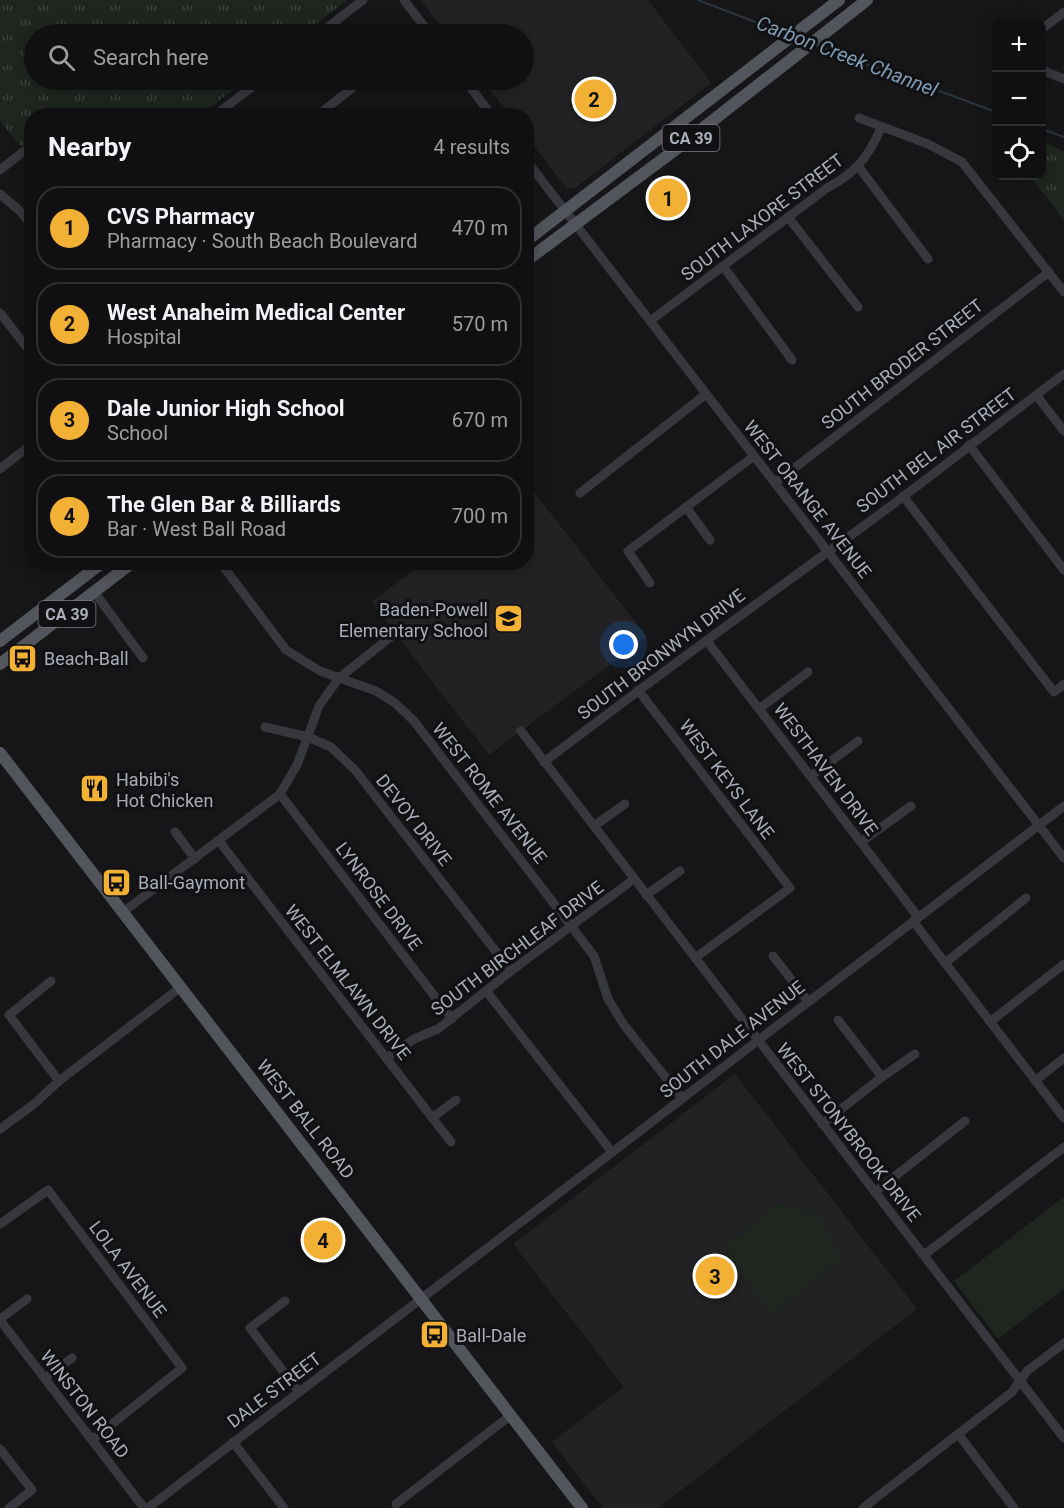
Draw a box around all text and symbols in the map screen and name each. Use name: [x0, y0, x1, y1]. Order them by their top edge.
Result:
water label: Carbon Creek Channel: [753, 10, 941, 102]
map controls: [992, 18, 1046, 180]
button: +: [992, 18, 1046, 72]
search box: [24, 24, 534, 90]
icon: search: [45, 41, 78, 74]
text: Search here: [93, 45, 209, 70]
button: −: [992, 72, 1046, 126]
pin: 2: [574, 76, 614, 122]
road number: CA 39: [662, 125, 720, 151]
button: locate: [992, 126, 1046, 180]
text: Nearby: [48, 132, 131, 162]
text: 4 results: [434, 135, 510, 159]
street label: SOUTH LAXORE STREET: [677, 149, 847, 285]
pin: 1: [648, 176, 688, 220]
text: CVS Pharmacy: [107, 204, 254, 229]
text: 1: [64, 216, 75, 240]
text: 470 m: [452, 216, 508, 240]
text: Pharmacy · South Beach Boulevard: [107, 229, 418, 253]
street label: SOUTH BRODER STREET: [817, 294, 987, 434]
text: West Anaheim Medical Center: [107, 300, 405, 325]
text: 2: [64, 312, 75, 336]
text: 570 m: [452, 312, 508, 336]
text: Hospital: [107, 325, 181, 349]
street label: SOUTH BEL AIR STREET: [852, 383, 1020, 517]
text: Dale Junior High School: [107, 396, 345, 421]
text: 3: [64, 408, 75, 432]
text: 670 m: [452, 408, 508, 432]
street label: WEST ORANGE AVENUE: [740, 416, 876, 582]
text: School: [107, 421, 168, 445]
text: The Glen Bar & Billiards: [107, 492, 341, 517]
text: 4: [64, 504, 75, 528]
text: 700 m: [452, 504, 508, 528]
text: Bar · West Ball Road: [107, 517, 286, 541]
street label: SOUTH BRONWYN DRIVE: [573, 584, 749, 724]
place label: Baden-Powell Elementary School: [339, 599, 488, 641]
road number: CA 39: [38, 601, 96, 627]
school or university icon: Baden-Powell Elementary School: [493, 603, 525, 635]
your location: [609, 630, 638, 659]
bus stop icon: Beach-Ball: [7, 642, 39, 674]
place label: Beach-Ball: [44, 648, 129, 669]
street label: WESTHAVEN DRIVE: [769, 699, 883, 839]
street label: WEST KEYS LANE: [675, 715, 779, 843]
street label: WEST ROME AVENUE: [428, 718, 552, 868]
place label: Habibi's Hot Chicken: [116, 769, 213, 811]
street label: DEVOY DRIVE: [372, 770, 456, 870]
restaurant icon: Habibi's Hot Chicken: [79, 773, 111, 805]
street label: LYNROSE DRIVE: [332, 838, 426, 954]
bus stop icon: Ball-Gaymont: [101, 866, 133, 898]
place label: Ball-Gaymont: [138, 872, 245, 893]
street label: SOUTH BIRCHLEAF DRIVE: [427, 876, 607, 1020]
street label: WEST ELMLAWN DRIVE: [281, 900, 415, 1064]
street label: SOUTH DALE AVENUE: [655, 976, 809, 1102]
street label: WEST STONYBROOK DRIVE: [773, 1038, 925, 1226]
street label: WEST BALL ROAD: [253, 1055, 359, 1183]
street label: LOLA AVENUE: [85, 1217, 171, 1321]
pin: 4: [304, 1218, 342, 1262]
pin: 3: [696, 1254, 734, 1298]
bus stop icon: Ball-Dale: [419, 1319, 451, 1351]
place label: Ball-Dale: [456, 1325, 526, 1346]
street label: WINSTON ROAD: [36, 1346, 134, 1462]
street label: DALE STREET: [223, 1348, 325, 1432]

